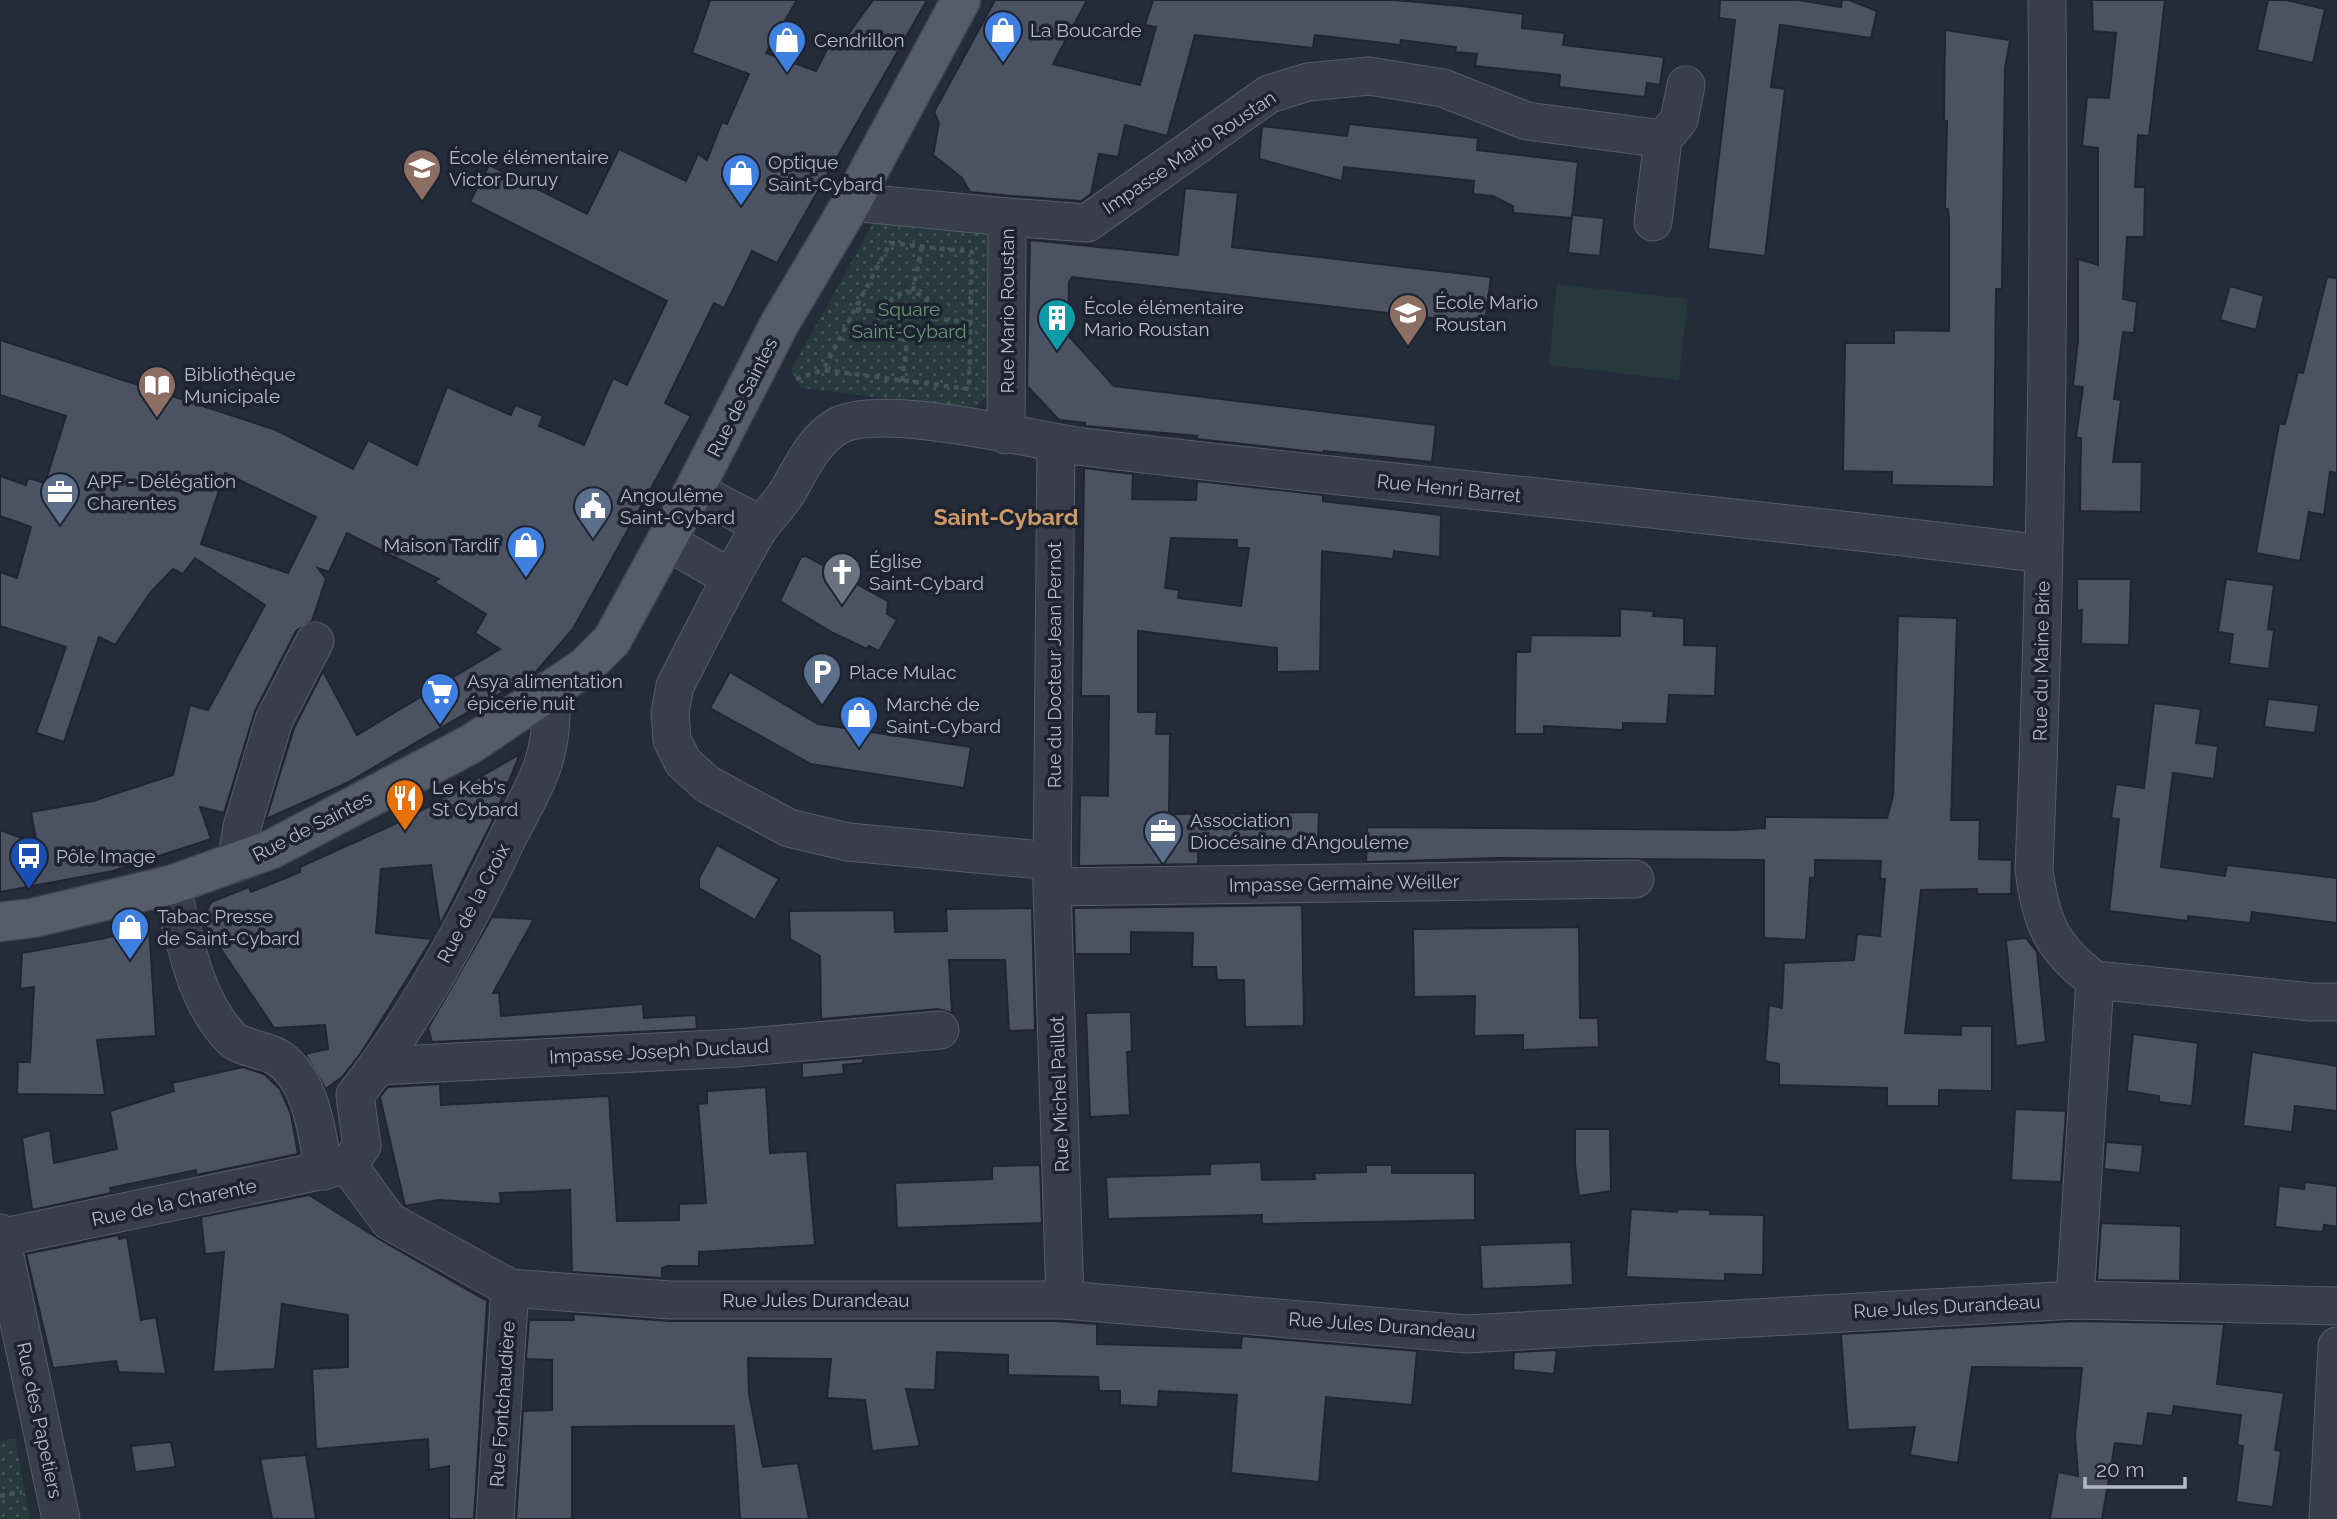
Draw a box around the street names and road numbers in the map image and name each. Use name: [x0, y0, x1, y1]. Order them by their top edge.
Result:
street label: Impasse Mario Roustan: [1098, 86, 1280, 218]
street label: Rue Mario Roustan: [996, 228, 1018, 394]
street label: Rue de Saintes: [702, 334, 782, 460]
street label: Rue Henri Barret: [1376, 469, 1523, 507]
street label: Rue du Docteur Jean Pernot: [1043, 541, 1065, 788]
street label: Rue du Maine Brie: [2029, 581, 2053, 741]
street label: Rue de Saintes: [249, 786, 375, 866]
street label: Rue de la Croix: [432, 839, 514, 967]
street label: Impasse Germaine Weiller: [1229, 870, 1460, 896]
street label: Rue Michel Paillot: [1045, 1015, 1073, 1173]
street label: Impasse Joseph Duclaud: [548, 1034, 770, 1068]
street label: Rue de la Charente: [90, 1174, 258, 1230]
street label: Rue Jules Durandeau: [722, 1289, 910, 1311]
street label: Rue Jules Durandeau: [1853, 1290, 2041, 1322]
street label: Rue Jules Durandeau: [1288, 1307, 1476, 1343]
street label: Rue Fontchaudière: [485, 1320, 519, 1488]
street label: Rue des Papetiers: [13, 1340, 67, 1500]

